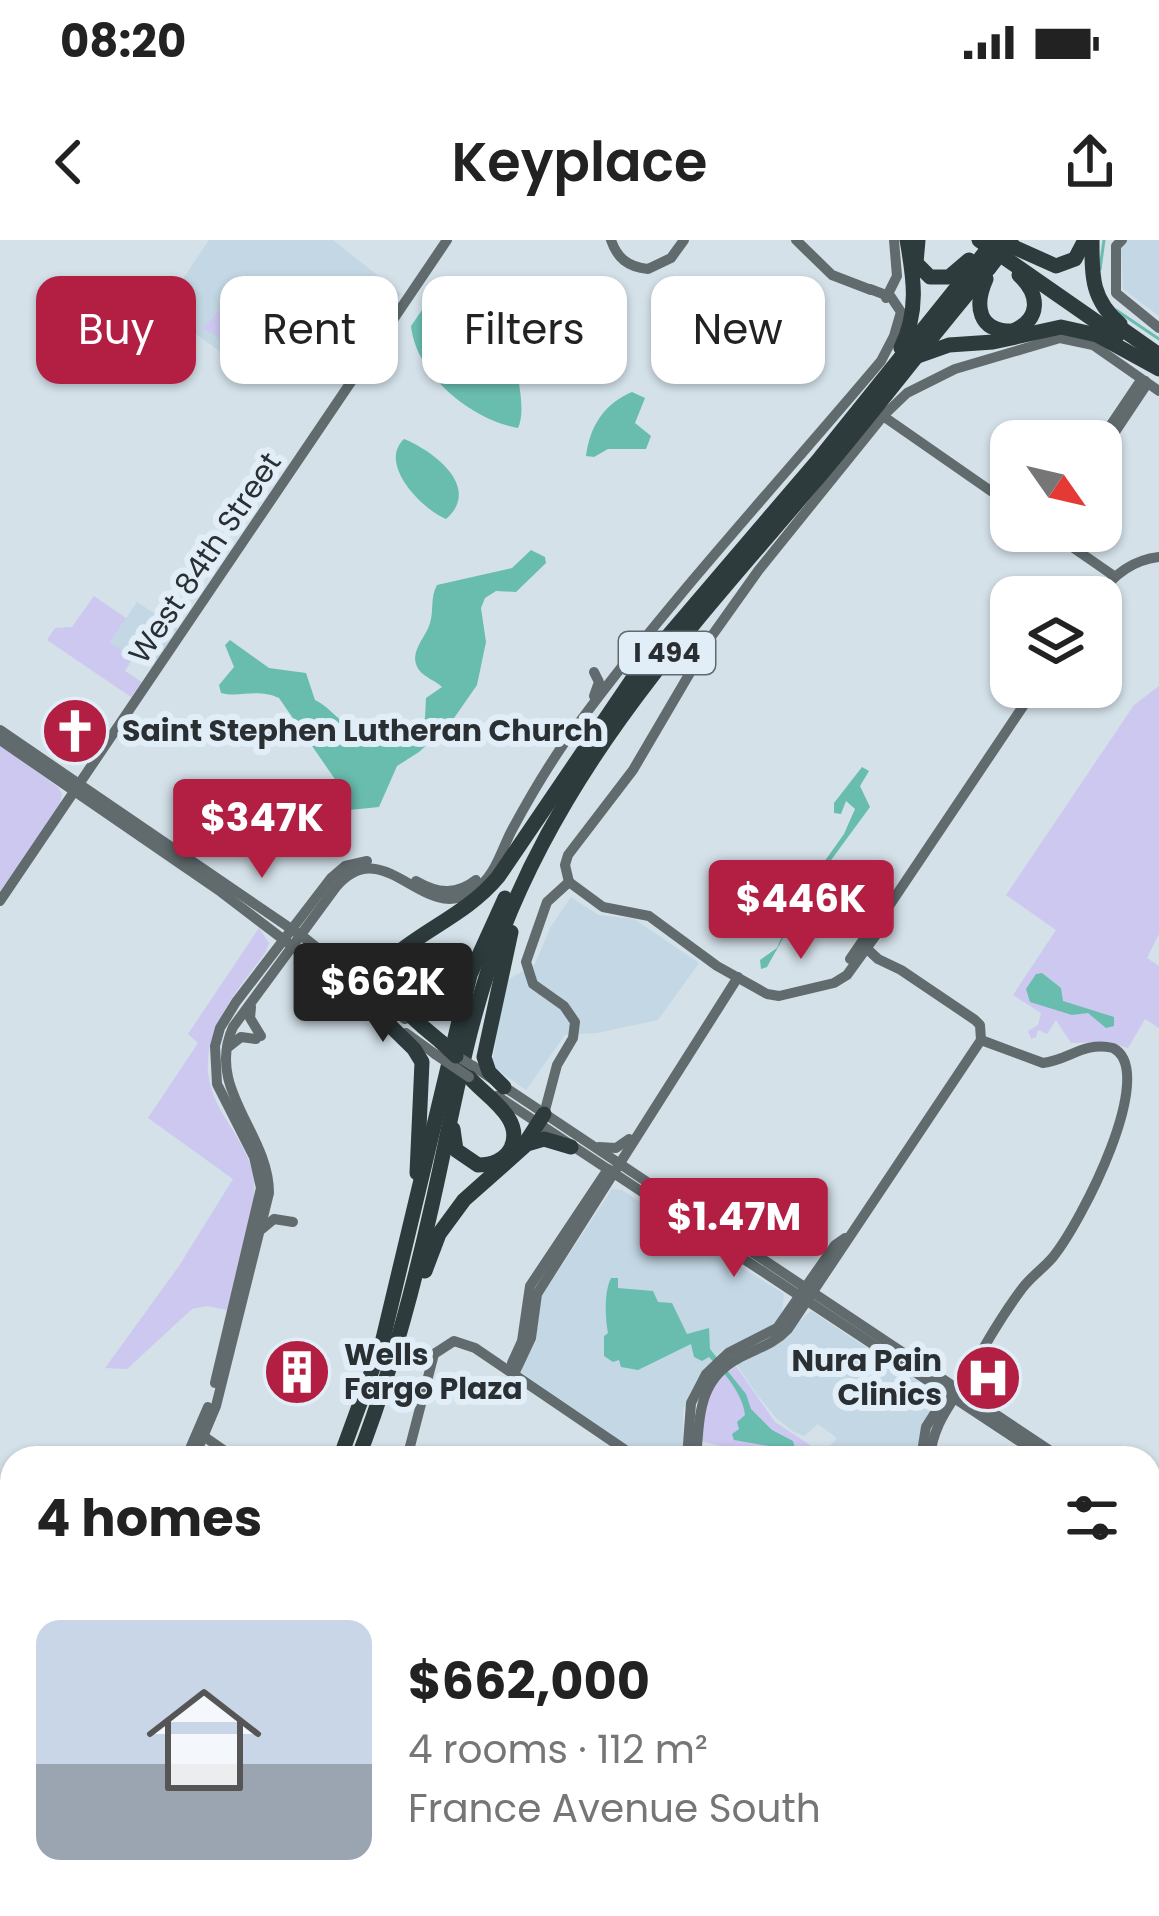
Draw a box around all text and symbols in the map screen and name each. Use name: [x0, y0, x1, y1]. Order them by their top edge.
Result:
text: 08:20: [60, 10, 186, 73]
text: Keyplace: [452, 124, 707, 200]
icon: back: [36, 129, 102, 195]
icon: share: [1057, 129, 1123, 195]
chip: Buy: [36, 276, 196, 384]
chip: Rent: [220, 276, 398, 384]
chip: Filters: [422, 276, 627, 384]
chip: New: [651, 276, 825, 384]
north arrow: [990, 420, 1122, 552]
map controls: [990, 420, 1122, 708]
street label: West 84th Street: [118, 444, 291, 672]
button: layers: [990, 576, 1122, 708]
road number: I 494: [619, 632, 715, 674]
church icon: Saint Stephen Lutheran Church: [40, 696, 110, 766]
place label: Saint Stephen Lutheran Church: [122, 709, 603, 752]
pin: $347K: [178, 779, 346, 881]
text: $347K: [200, 790, 324, 845]
pin: $446K: [717, 860, 885, 962]
text: $446K: [736, 871, 866, 926]
pin: $662K: [299, 943, 467, 1045]
text: $662K: [321, 954, 445, 1009]
pin: $1.47M: [636, 1178, 832, 1280]
text: $1.47M: [667, 1189, 801, 1244]
place label: Wells Fargo Plaza: [344, 1333, 523, 1410]
building icon: Wells Fargo Plaza: [262, 1337, 332, 1407]
place label: Nura Pain Clinics: [791, 1339, 942, 1416]
hospital icon: Nura Pain Clinics: [953, 1343, 1023, 1413]
text: 4 homes: [36, 1482, 262, 1554]
icon: filters: [1059, 1485, 1125, 1551]
text: $662,000: [408, 1645, 650, 1717]
icon: home: [132, 1668, 276, 1812]
text: 4 rooms · 112 m²: [408, 1722, 708, 1777]
text: France Avenue South: [408, 1781, 821, 1836]

